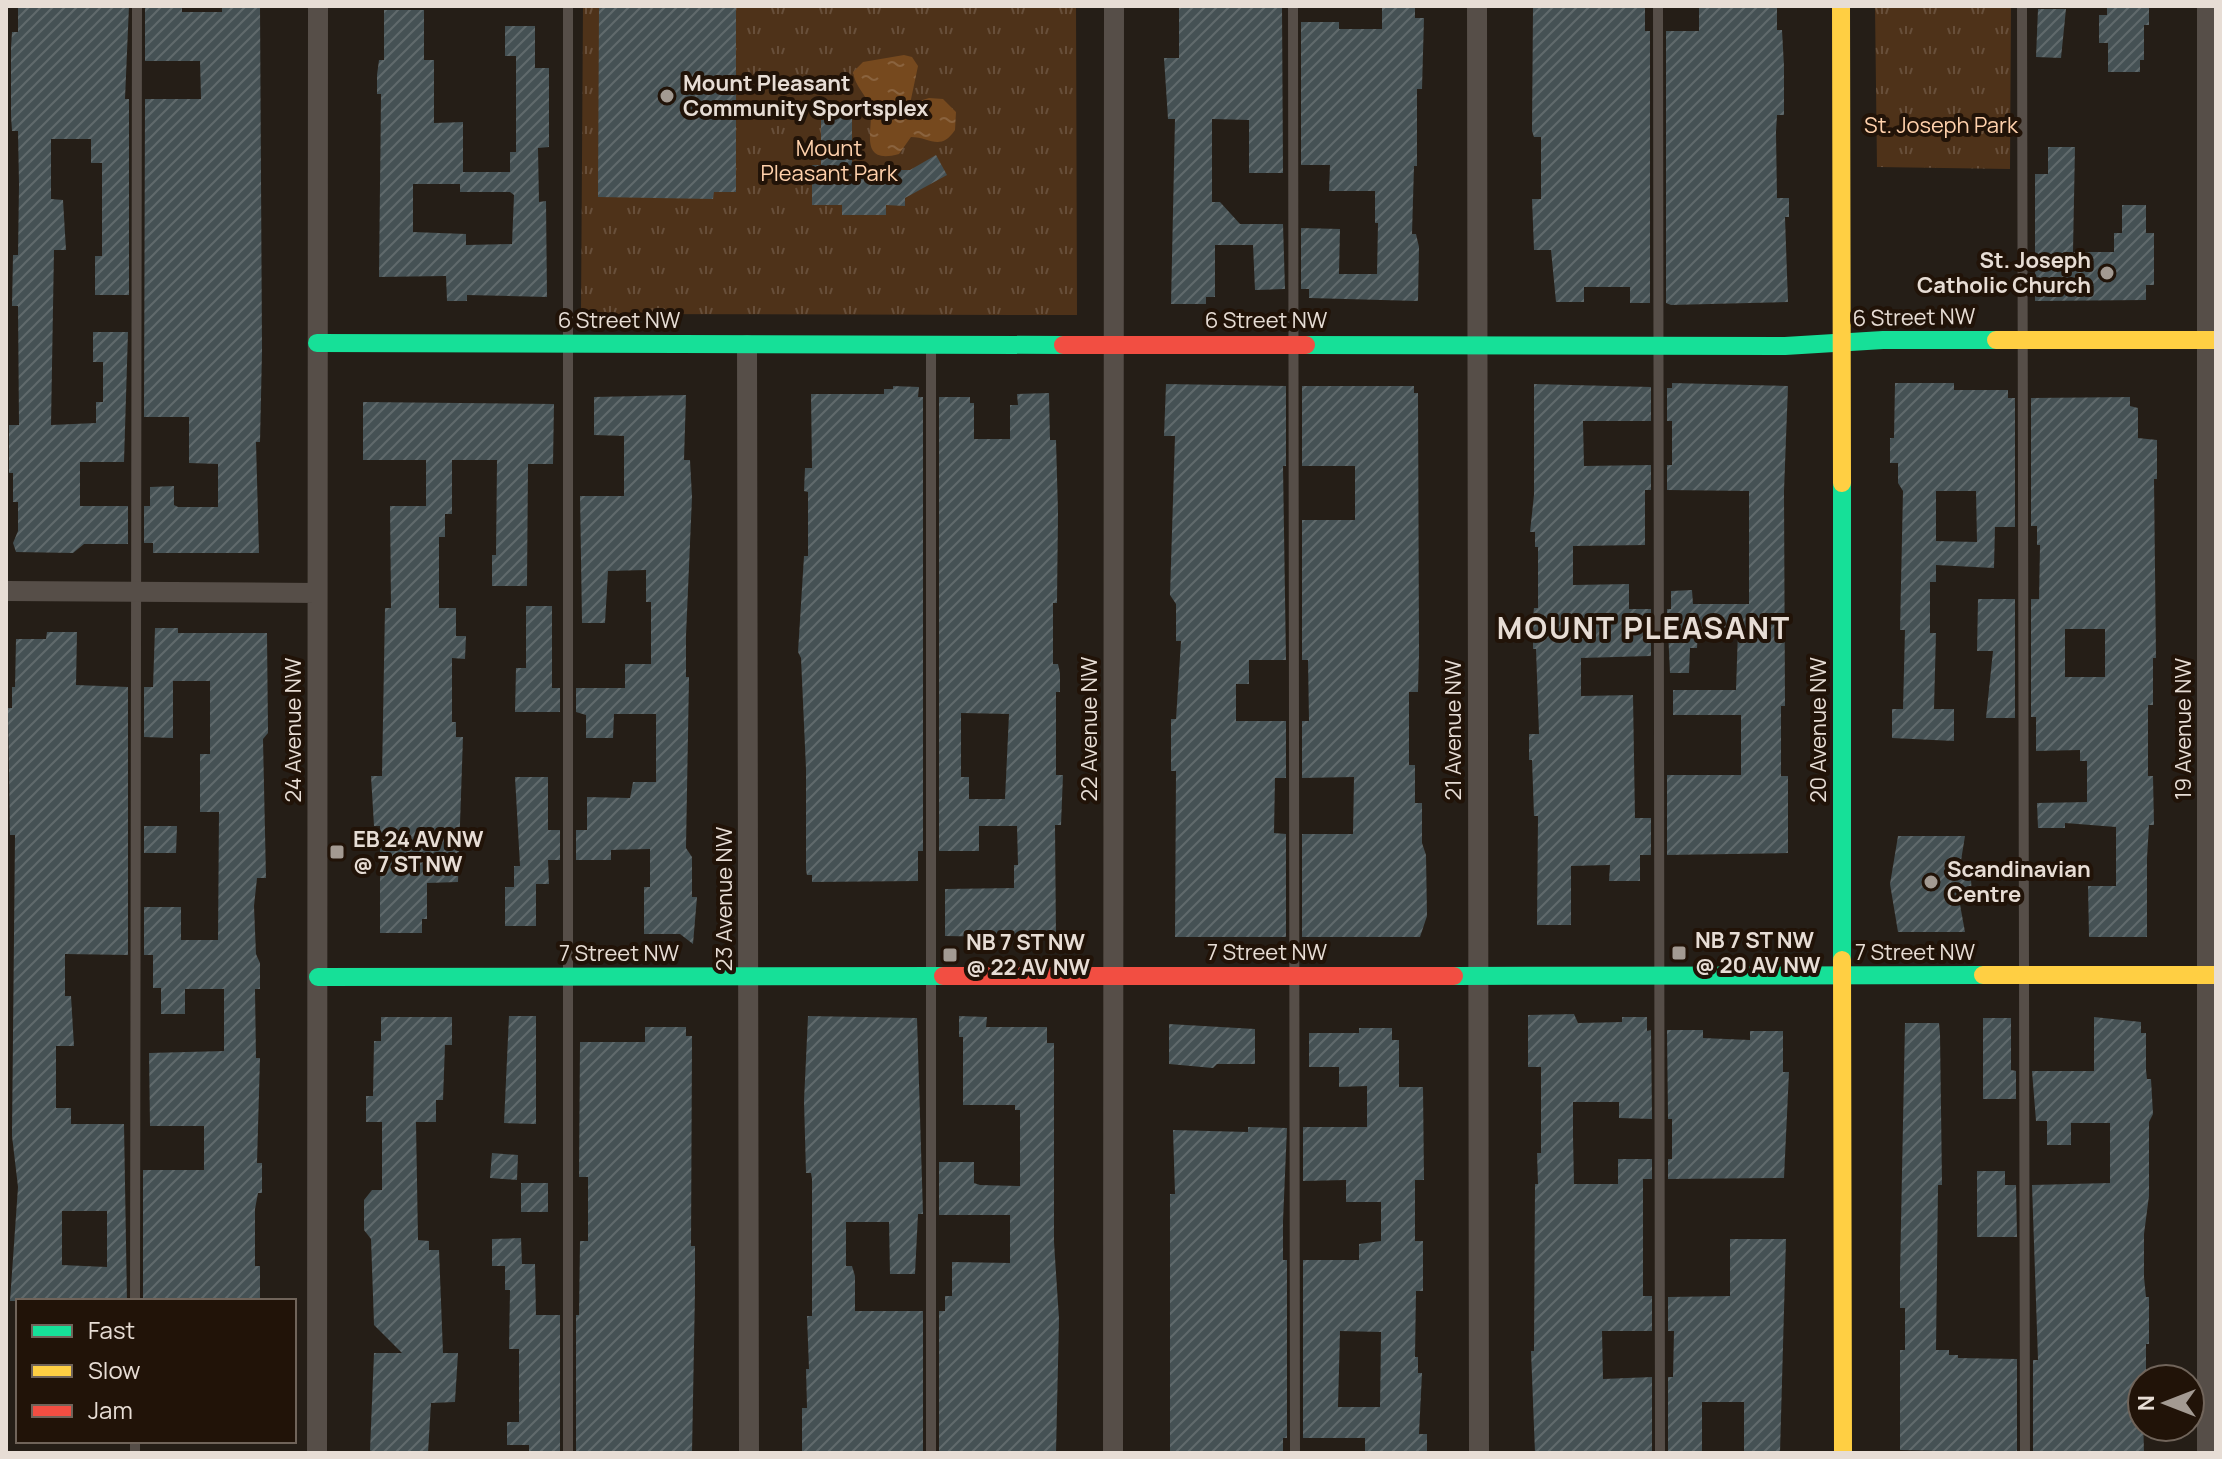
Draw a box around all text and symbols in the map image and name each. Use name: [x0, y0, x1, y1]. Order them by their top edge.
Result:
place label: Mount Pleasant Community Sportsplex: [683, 68, 929, 123]
marker: Mount Pleasant Community Sportsplex: [658, 87, 676, 105]
park label: St. Joseph Park: [1864, 110, 2019, 140]
park label: Mount Pleasant Park: [760, 133, 899, 188]
place label: St. Joseph Catholic Church: [1917, 245, 2091, 300]
marker: St. Joseph Catholic Church: [2098, 264, 2116, 282]
street label: 6 Street NW: [1852, 301, 1976, 333]
street label: 6 Street NW: [558, 305, 681, 335]
street label: 6 Street NW: [1205, 305, 1328, 335]
district label: MOUNT PLEASANT: [1497, 607, 1791, 648]
street label: 22 Avenue NW: [1074, 656, 1104, 801]
street label: 24 Avenue NW: [278, 657, 308, 802]
street label: 20 Avenue NW: [1803, 657, 1833, 803]
street label: 19 Avenue NW: [2168, 658, 2198, 800]
street label: 21 Avenue NW: [1438, 659, 1468, 800]
place label: EB 24 AV NW @ 7 ST NW: [353, 824, 484, 879]
street label: 23 Avenue NW: [709, 826, 739, 971]
marker: EB 24 AV NW @ 7 ST NW: [328, 843, 346, 861]
place label: Scandinavian Centre: [1947, 854, 2091, 909]
marker: Scandinavian Centre: [1922, 873, 1940, 891]
place label: NB 7 ST NW @ 20 AV NW: [1695, 925, 1821, 980]
place label: NB 7 ST NW @ 22 AV NW: [966, 927, 1091, 982]
street label: 7 Street NW: [1207, 937, 1327, 967]
street label: 7 Street NW: [1855, 937, 1975, 967]
street label: 7 Street NW: [559, 938, 679, 968]
marker: NB 7 ST NW @ 20 AV NW: [1670, 944, 1688, 962]
marker: NB 7 ST NW @ 22 AV NW: [941, 946, 959, 964]
legend: [16, 1299, 296, 1443]
text: Fast: [88, 1313, 135, 1346]
text: Slow: [88, 1353, 141, 1386]
north arrow: [2126, 1363, 2206, 1443]
text: Jam: [88, 1393, 133, 1426]
text: N: [2131, 1395, 2161, 1411]

